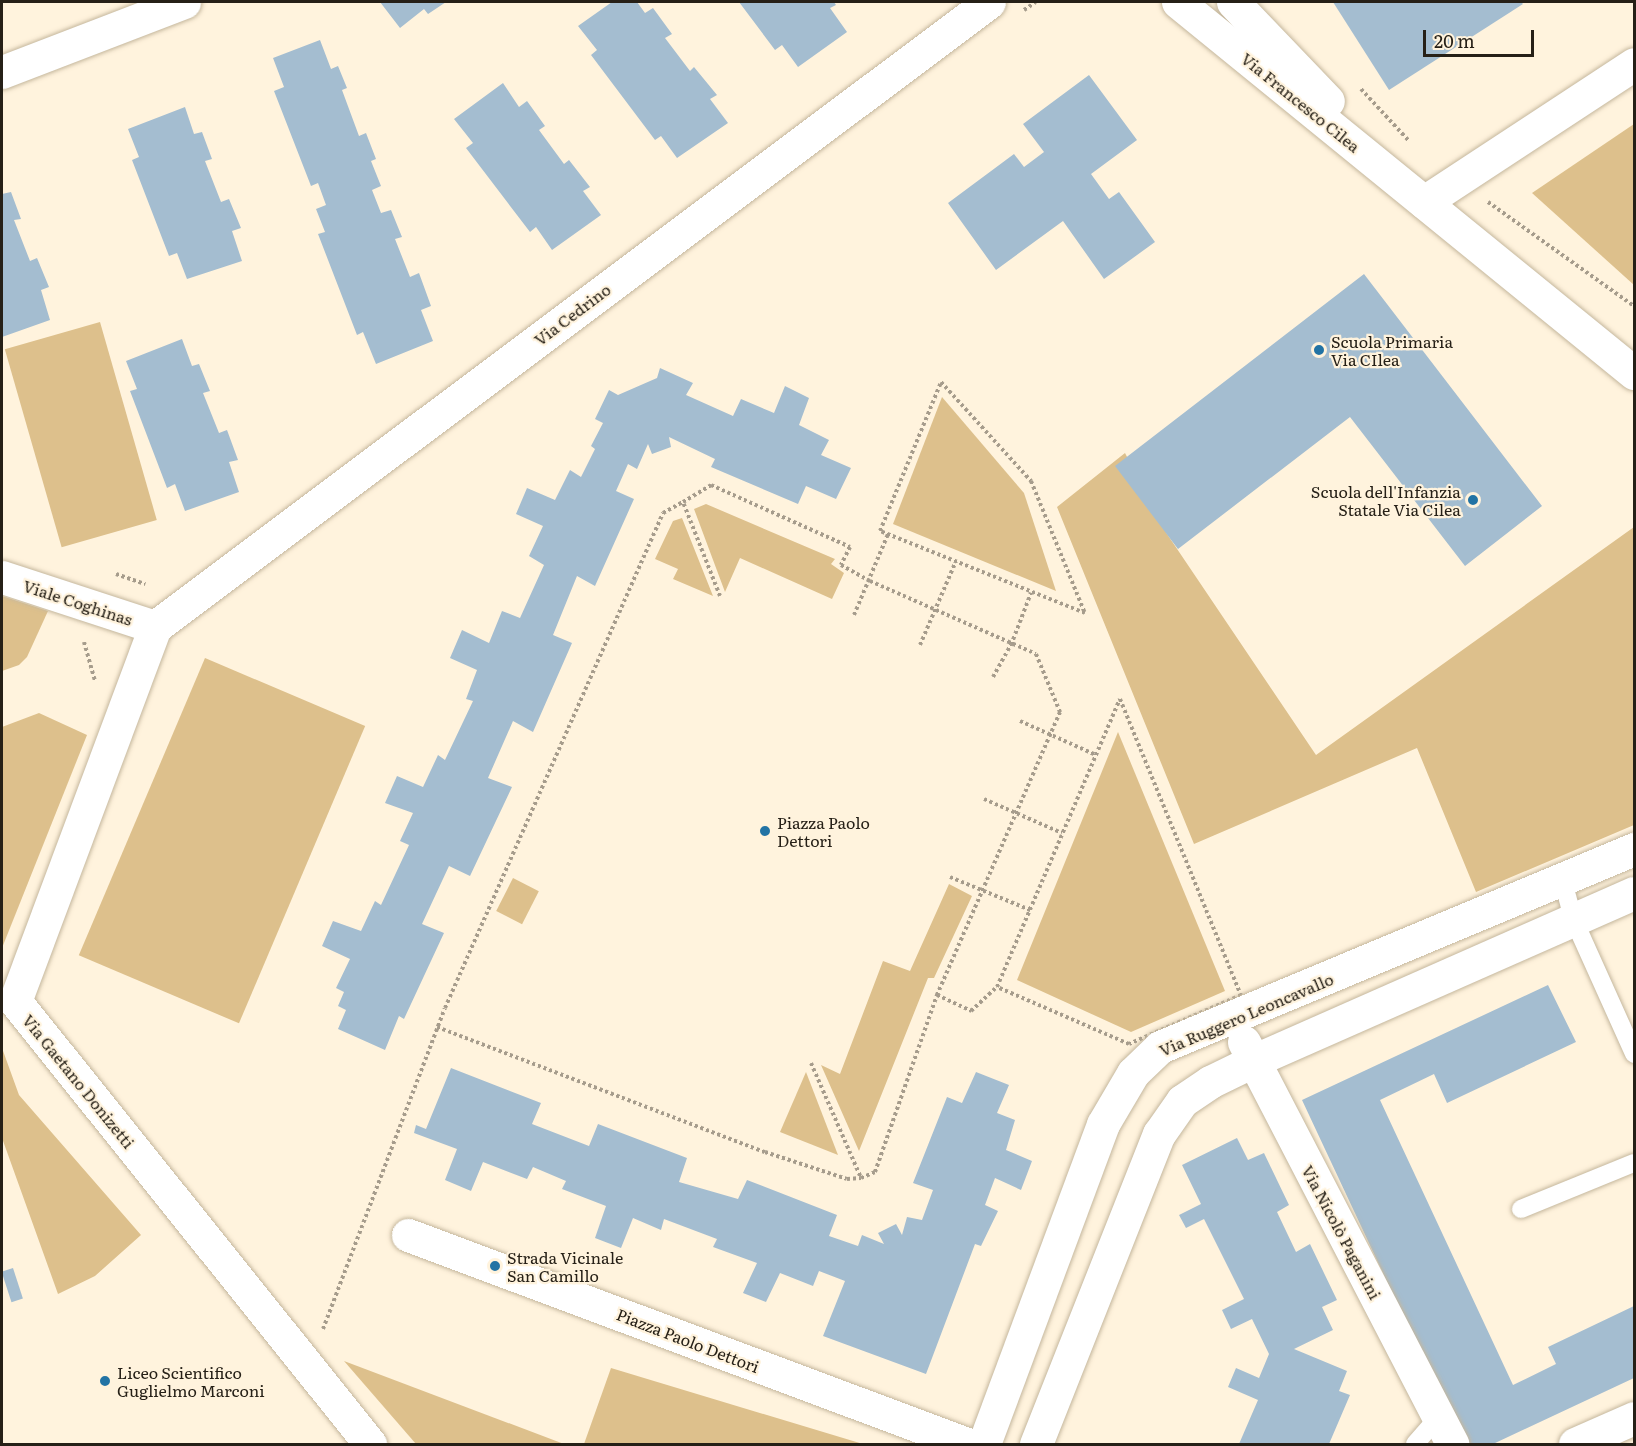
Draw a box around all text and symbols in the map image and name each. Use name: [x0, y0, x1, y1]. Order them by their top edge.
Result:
scale bar: [1426, 18, 1537, 56]
text: 20 m: [1434, 27, 1475, 54]
street label: Via Francesco Cilea: [1238, 48, 1364, 156]
street label: Via Cedrino: [530, 279, 614, 349]
place label: Scuola Primaria Via CIlea: [1331, 331, 1453, 369]
marker: Scuola Primaria Via CIlea: [1312, 343, 1326, 357]
place label: Scuola dell'Infanzia Statale Via Cilea: [1311, 481, 1461, 519]
marker: Scuola dell'Infanzia Statale Via Cilea: [1466, 493, 1480, 507]
street label: Viale Coghinas: [21, 575, 135, 629]
place label: Piazza Paolo Dettori: [777, 812, 870, 850]
marker: Piazza Paolo Dettori: [758, 824, 772, 838]
street label: Via Ruggero Leoncavallo: [1156, 969, 1336, 1059]
street label: Via Gaetano Donizetti: [19, 1010, 139, 1152]
street label: Via Nicolò Paganini: [1299, 1162, 1385, 1302]
place label: Strada Vicinale San Camillo: [507, 1247, 623, 1285]
marker: Strada Vicinale San Camillo: [488, 1259, 502, 1273]
street label: Piazza Paolo Dettori: [614, 1304, 762, 1376]
place label: Liceo Scientifico Guglielmo Marconi: [117, 1362, 265, 1400]
marker: Liceo Scientifico Guglielmo Marconi: [98, 1374, 112, 1388]

